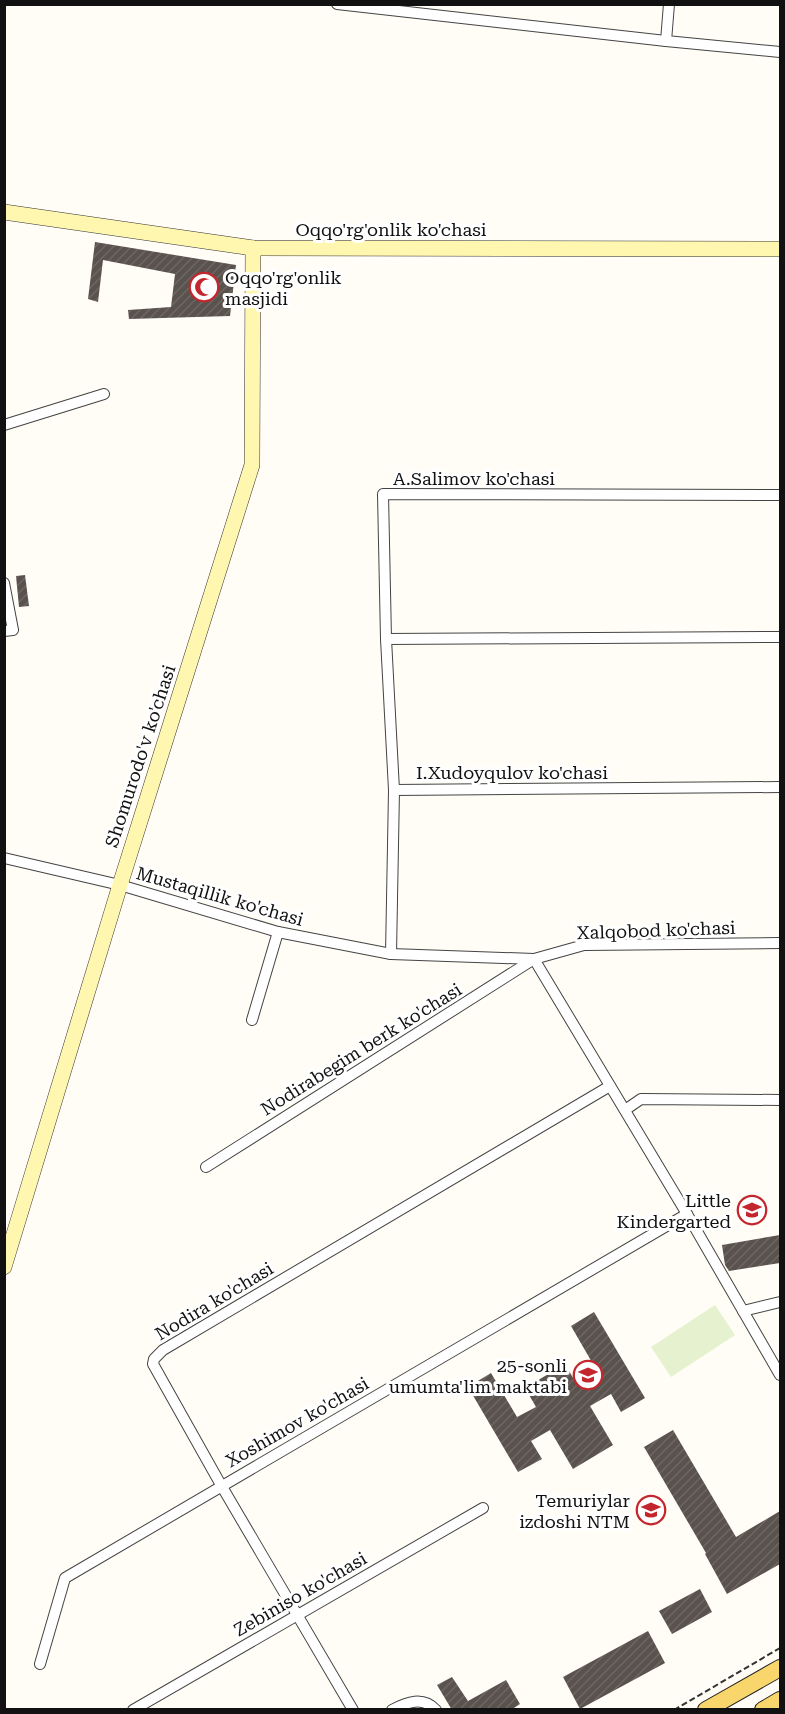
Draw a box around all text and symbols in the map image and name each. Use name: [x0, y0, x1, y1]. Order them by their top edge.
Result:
street label: Oqqo'rg'onlik ko'chasi: [295, 219, 487, 240]
place label: Oqqo'rg'onlik masjidi: [225, 267, 342, 309]
mosque icon: Oqqo'rg'onlik masjidi: [188, 271, 220, 303]
street label: A.Salimov ko'chasi: [393, 468, 555, 489]
street label: Shomurodo'v ko'chasi: [101, 662, 180, 850]
street label: I.Xudoyqulov ko'chasi: [416, 762, 608, 783]
street label: Mustaqillik ko'chasi: [134, 862, 306, 930]
street label: Xalqobod ko'chasi: [576, 917, 736, 943]
street label: Nodirabegim berk ko'chasi: [257, 978, 465, 1120]
place label: Little Kindergarted: [617, 1190, 731, 1232]
school or university icon: Little Kindergarted: [736, 1194, 768, 1226]
street label: Nodira ko'chasi: [151, 1257, 277, 1344]
place label: 25-sonli umumta'lim maktabi: [389, 1355, 567, 1397]
school or university icon: 25-sonli umumta'lim maktabi: [572, 1359, 604, 1391]
street label: Xoshimov ko'chasi: [222, 1372, 372, 1472]
place label: Temuriylar izdoshi NTM: [519, 1490, 630, 1532]
school or university icon: Temuriylar izdoshi NTM: [635, 1494, 667, 1526]
street label: Zebiniso ko'chasi: [230, 1547, 370, 1641]

